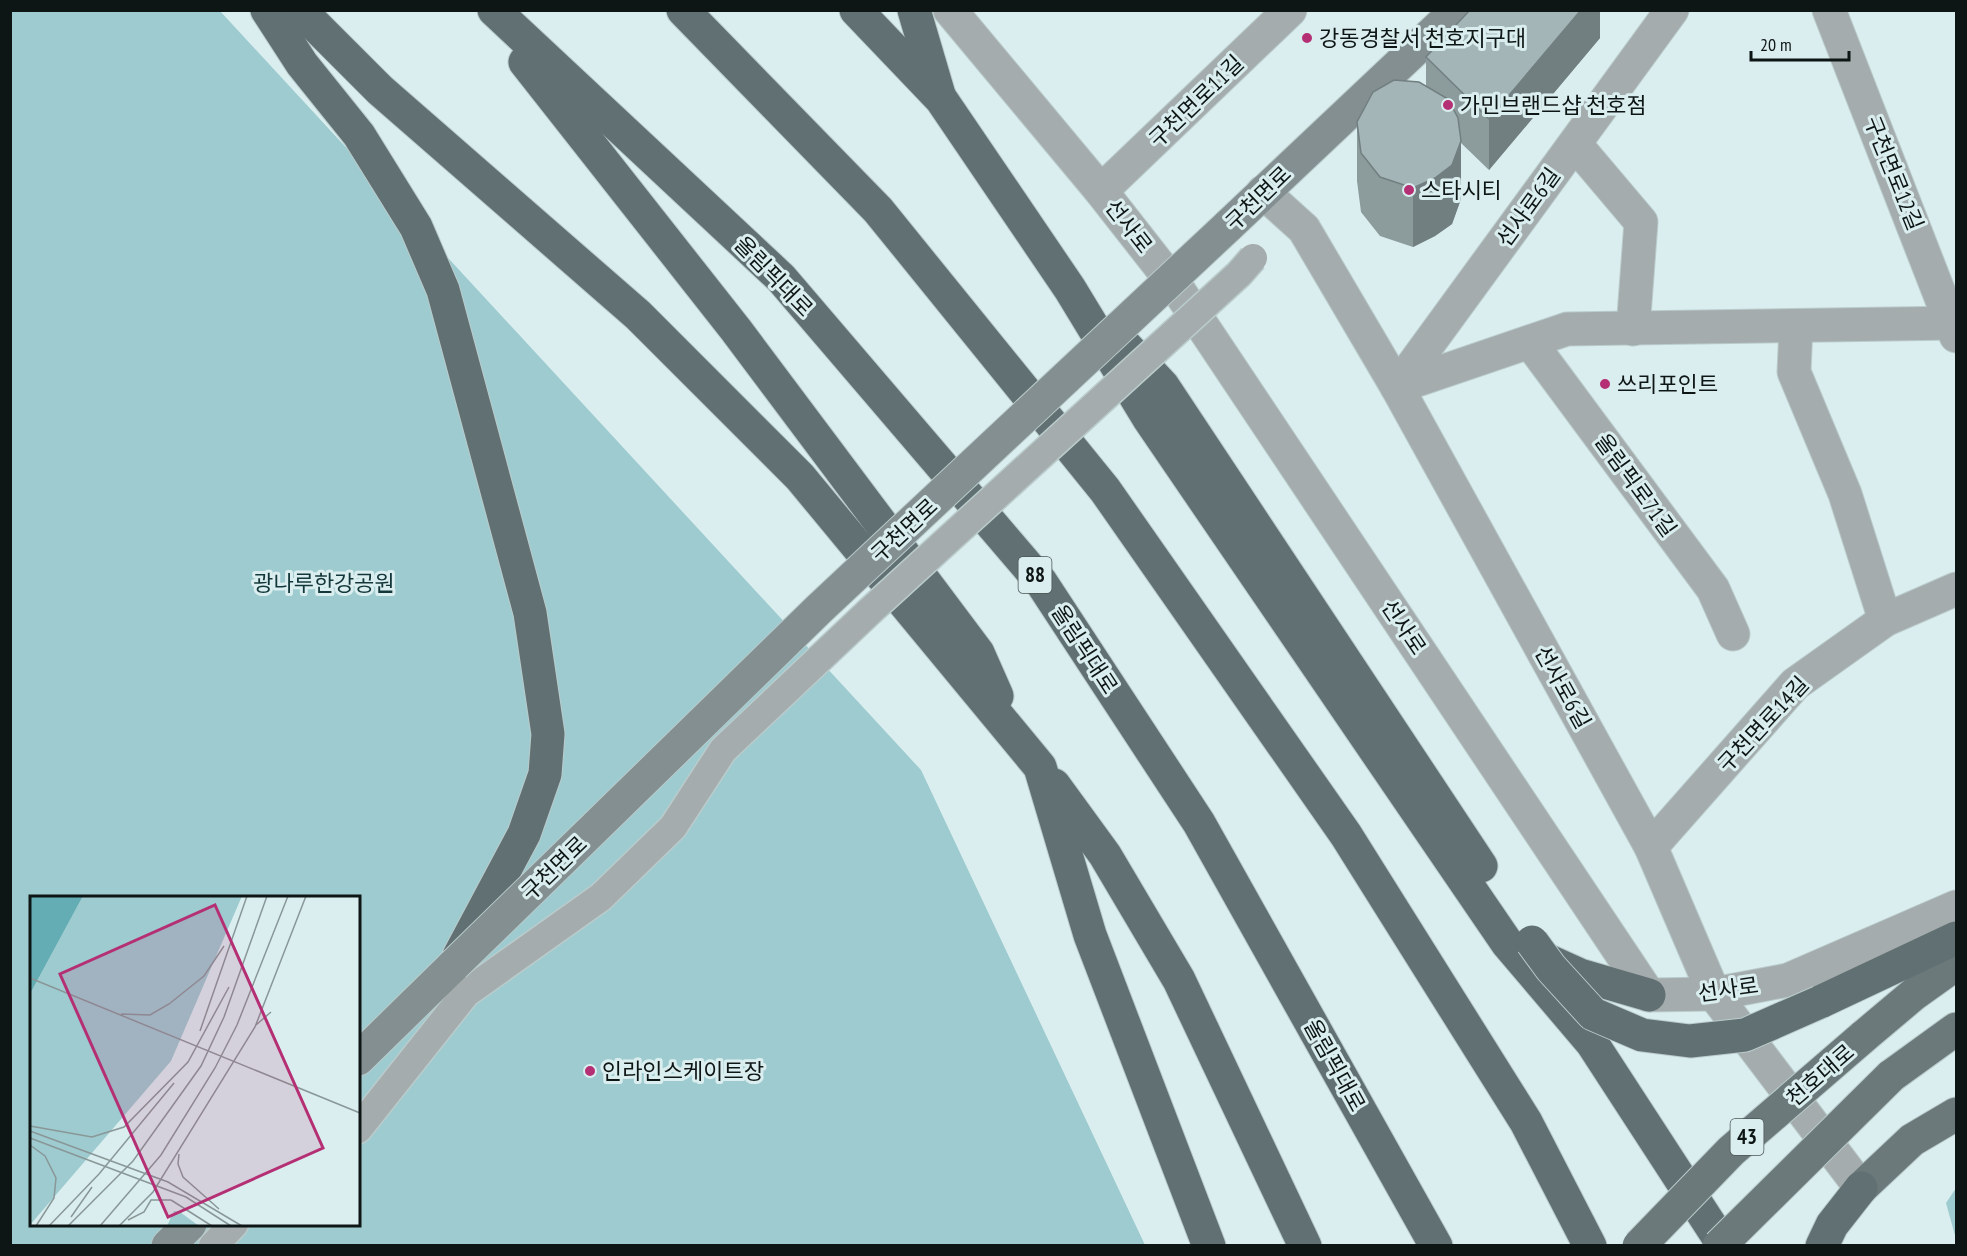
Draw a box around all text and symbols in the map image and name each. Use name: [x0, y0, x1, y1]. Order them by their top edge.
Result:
place label: 강동경찰서 천호지구대: [1319, 24, 1526, 52]
scale bar: [1751, 24, 1848, 62]
marker: 강동경찰서 천호지구대: [1300, 31, 1314, 45]
text: 20 m: [1760, 33, 1792, 56]
street label: 구천면로11길: [1143, 49, 1249, 153]
place label: 가민브랜드샵 천호점: [1460, 91, 1647, 119]
marker: 가민브랜드샵 천호점: [1441, 98, 1455, 112]
street label: 구천면로12길: [1858, 112, 1930, 234]
street label: 구천면로: [1219, 160, 1297, 236]
street label: 선사로6길: [1490, 162, 1566, 252]
place label: 스타시티: [1421, 176, 1502, 204]
marker: 스타시티: [1402, 183, 1416, 197]
street label: 선사로: [1099, 193, 1159, 259]
street label: 올림픽대로: [729, 230, 819, 322]
place label: 쓰리포인트: [1617, 370, 1718, 398]
marker: 쓰리포인트: [1598, 377, 1612, 391]
street label: 올림픽로71길: [1589, 428, 1683, 542]
street label: 구천면로: [865, 492, 943, 568]
road number: 88: [1018, 557, 1052, 593]
park label: 광나루한강공원: [253, 569, 395, 597]
street label: 선사로: [1375, 594, 1433, 660]
street label: 올림픽대로: [1046, 599, 1124, 699]
street label: 선사로6길: [1529, 640, 1597, 734]
street label: 구천면로14길: [1711, 670, 1815, 778]
street label: 구천면로: [515, 830, 593, 906]
inset map: [30, 896, 360, 1226]
street label: 선사로: [1696, 971, 1760, 1007]
street label: 올림픽대로: [1298, 1014, 1372, 1116]
street label: 천호대로: [1780, 1038, 1860, 1112]
place label: 인라인스케이트장: [602, 1057, 764, 1085]
marker: 인라인스케이트장: [583, 1064, 597, 1078]
road number: 43: [1730, 1119, 1764, 1155]

